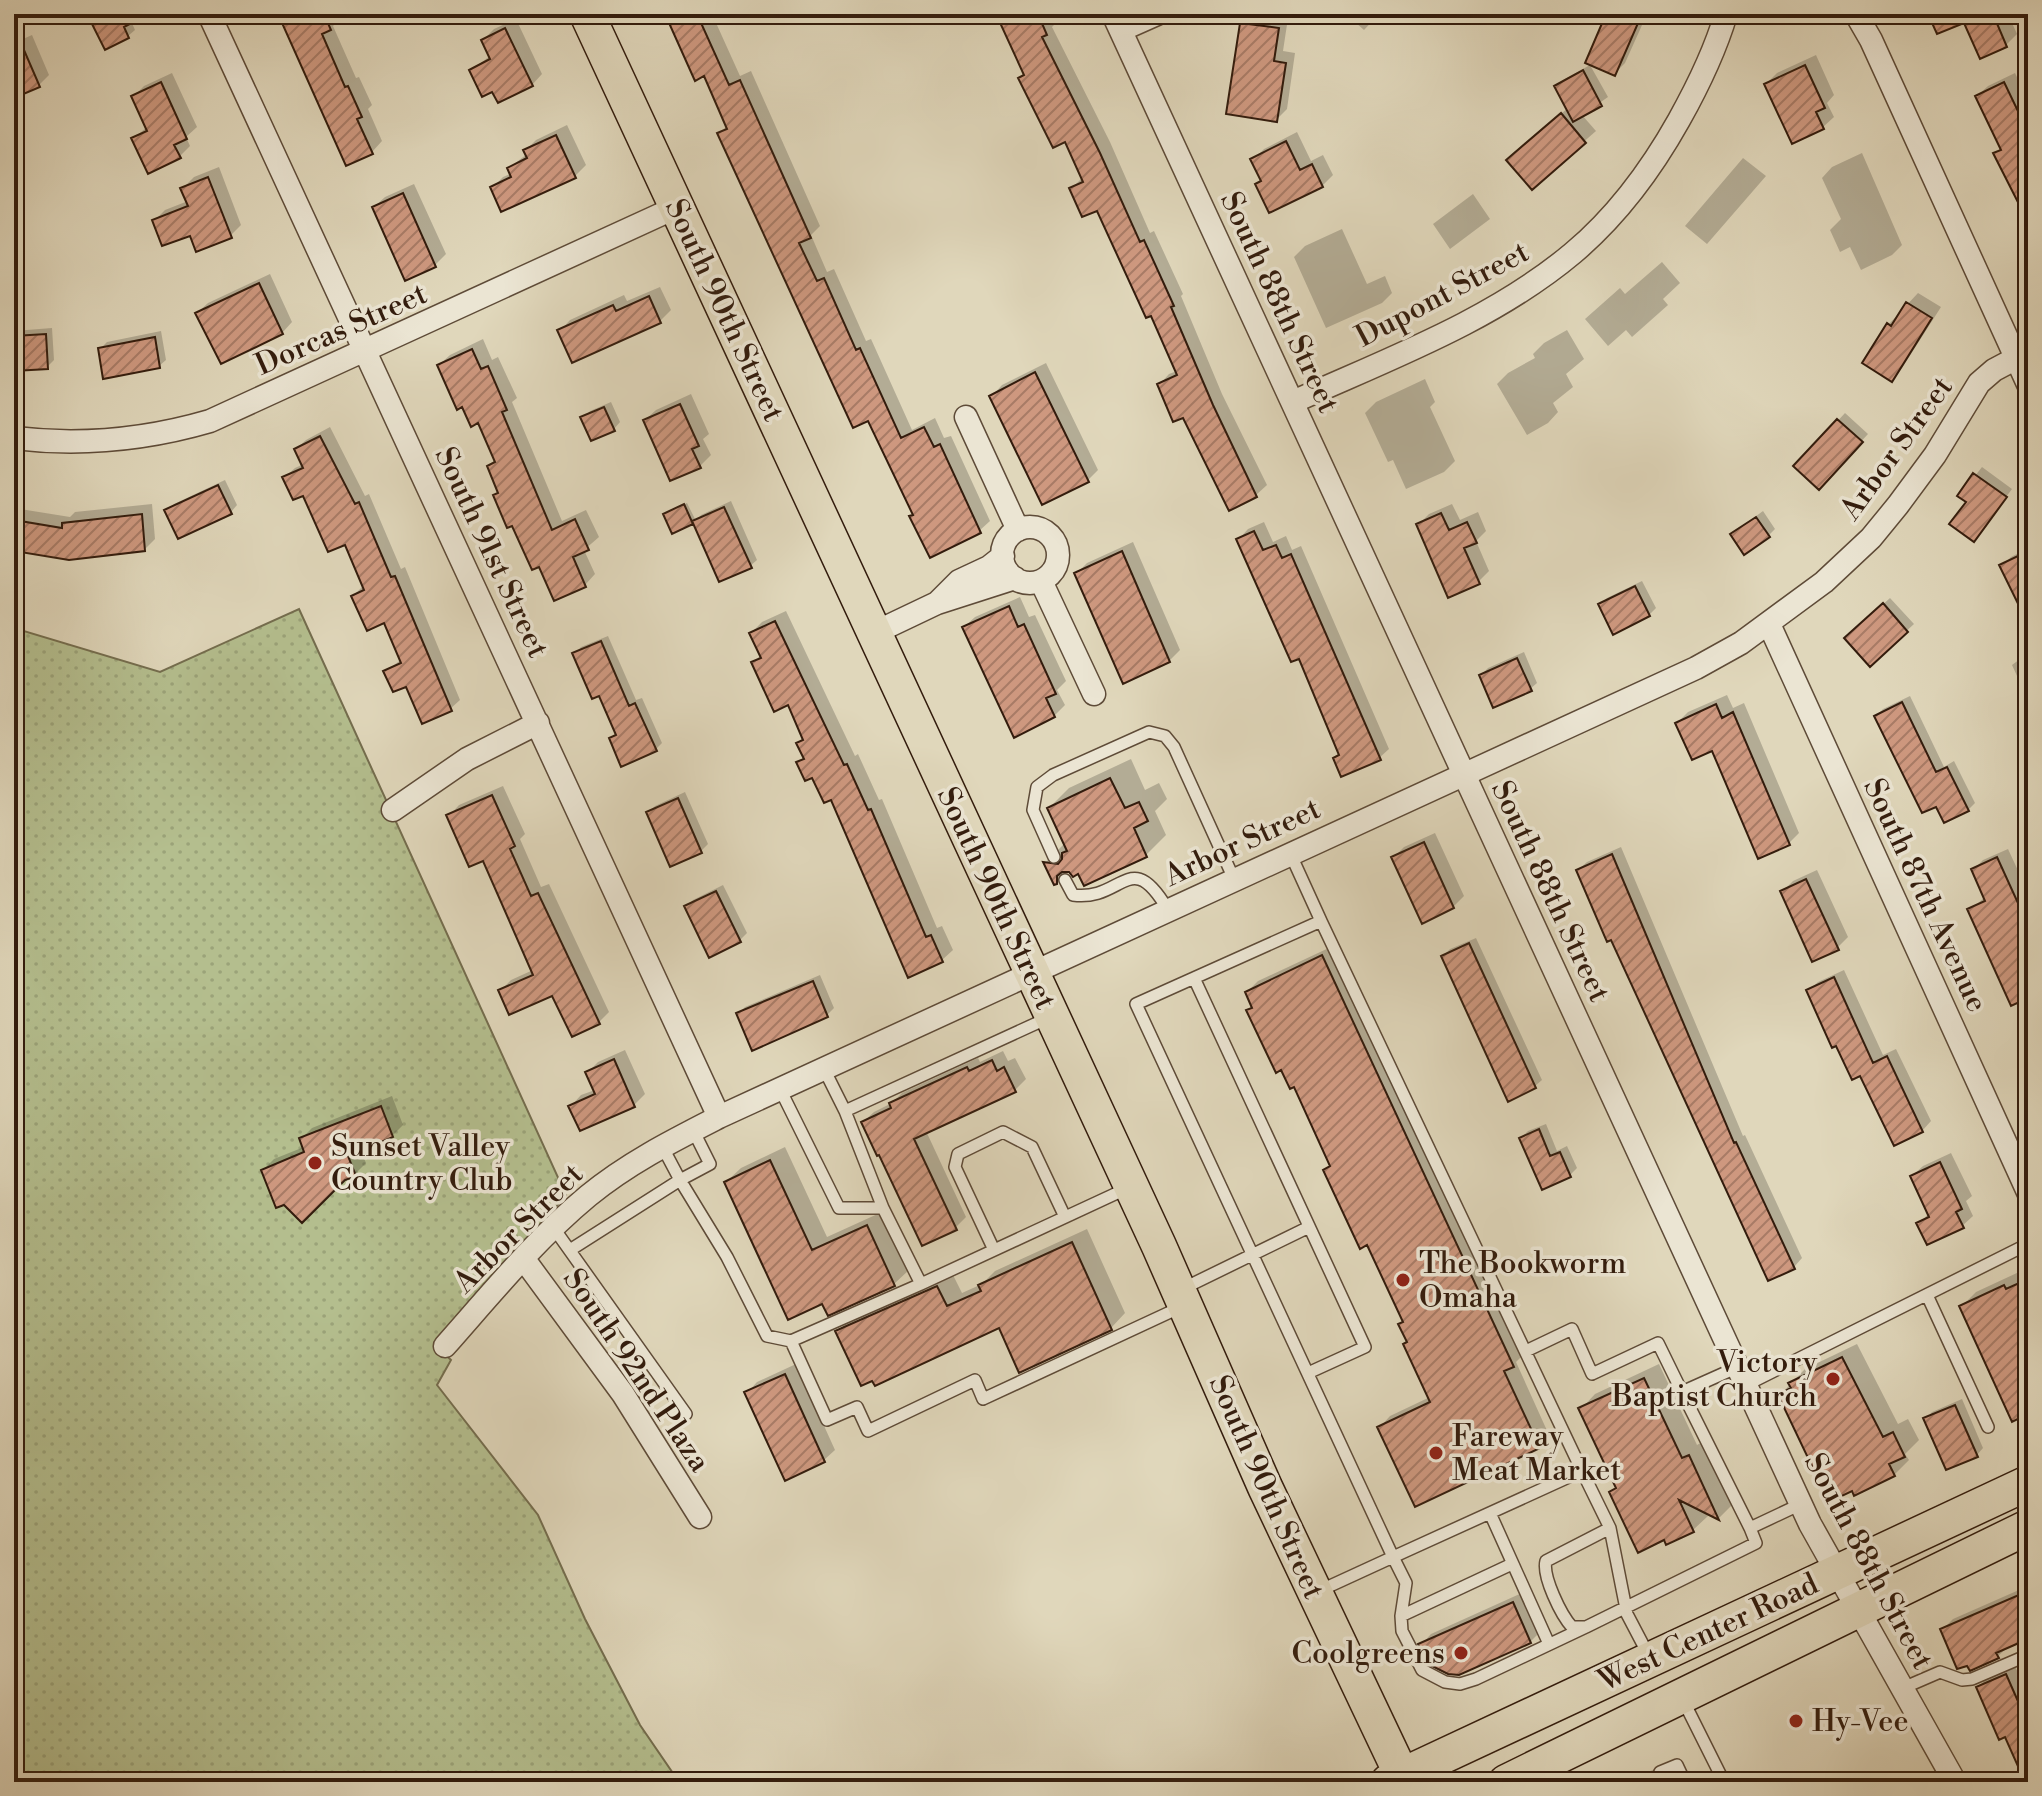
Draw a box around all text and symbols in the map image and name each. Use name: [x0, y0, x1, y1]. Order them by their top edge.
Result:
street label: South 88th Street: [1211, 186, 1347, 419]
street label: South 90th Street: [656, 193, 792, 428]
street label: Dupont Street: [1349, 233, 1536, 356]
street label: Dorcas Street: [250, 275, 433, 385]
street label: Arbor Street: [1832, 369, 1962, 528]
street label: South 91st Street: [426, 441, 557, 664]
street label: South 87th Avenue: [1854, 773, 1996, 1018]
street label: South 88th Street: [1482, 775, 1618, 1008]
street label: South 90th Street: [928, 781, 1064, 1016]
street label: Arbor Street: [1157, 790, 1327, 896]
place label: Sunset Valley Country Club: [331, 1128, 513, 1200]
marker: Sunset Valley Country Club: [306, 1154, 324, 1172]
street label: Arbor Street: [445, 1156, 592, 1302]
place label: The Bookworm Omaha: [1419, 1245, 1626, 1317]
street label: South 92nd Plaza: [554, 1262, 719, 1480]
marker: The Bookworm Omaha: [1394, 1271, 1412, 1289]
place label: Victory Baptist Church: [1611, 1344, 1817, 1416]
street label: South 90th Street: [1200, 1370, 1333, 1605]
marker: Victory Baptist Church: [1824, 1370, 1842, 1388]
place label: Fareway Meat Market: [1452, 1418, 1622, 1490]
marker: Fareway Meat Market: [1427, 1444, 1445, 1462]
street label: South 88th Street: [1795, 1447, 1941, 1676]
street label: West Center Road: [1591, 1565, 1825, 1701]
place label: Coolgreens: [1291, 1635, 1445, 1673]
marker: Coolgreens: [1452, 1644, 1470, 1662]
place label: Hy-Vee: [1812, 1703, 1909, 1741]
marker: Hy-Vee: [1787, 1712, 1805, 1730]

